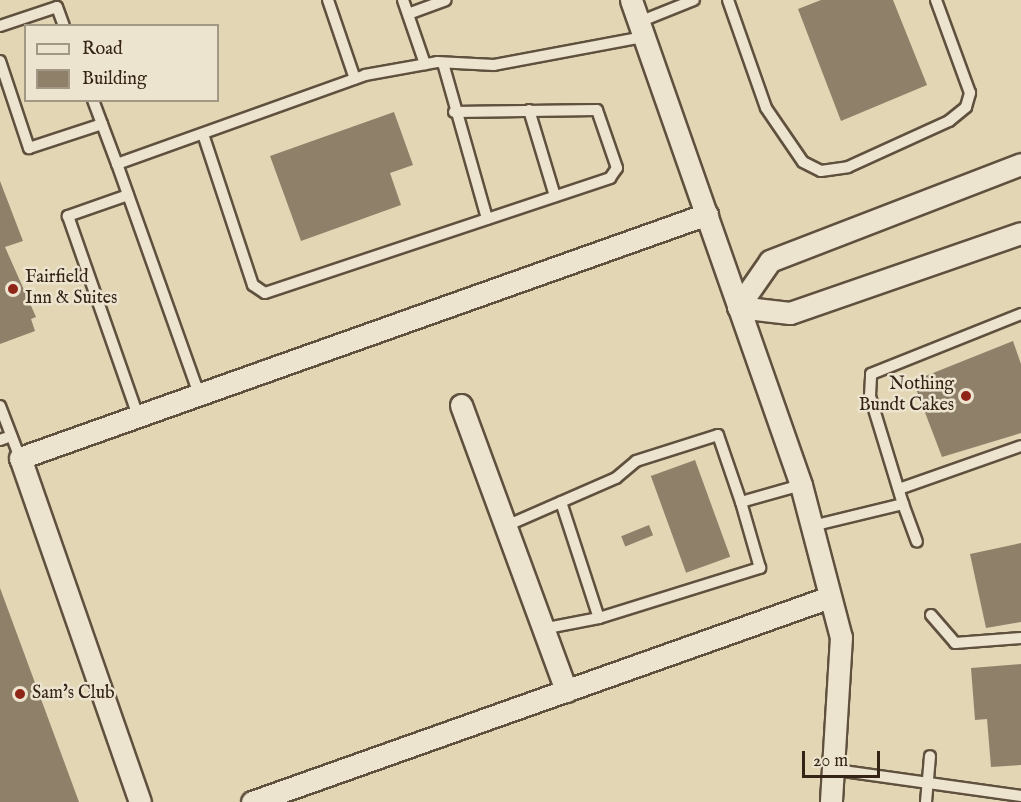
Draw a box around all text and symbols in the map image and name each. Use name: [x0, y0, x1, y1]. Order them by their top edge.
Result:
legend: [24, 24, 219, 102]
text: Road: [82, 38, 123, 61]
text: Building: [82, 68, 147, 91]
place label: Fairfield Inn & Suites: [25, 268, 117, 310]
marker: Fairfield Inn & Suites: [6, 282, 20, 296]
place label: Nothing Bundt Cakes: [859, 375, 954, 418]
marker: Nothing Bundt Cakes: [959, 389, 973, 403]
place label: Sam's Club: [32, 683, 115, 705]
marker: Sam's Club: [13, 687, 27, 701]
scale bar: [805, 739, 883, 777]
text: 20 m: [813, 750, 848, 773]

